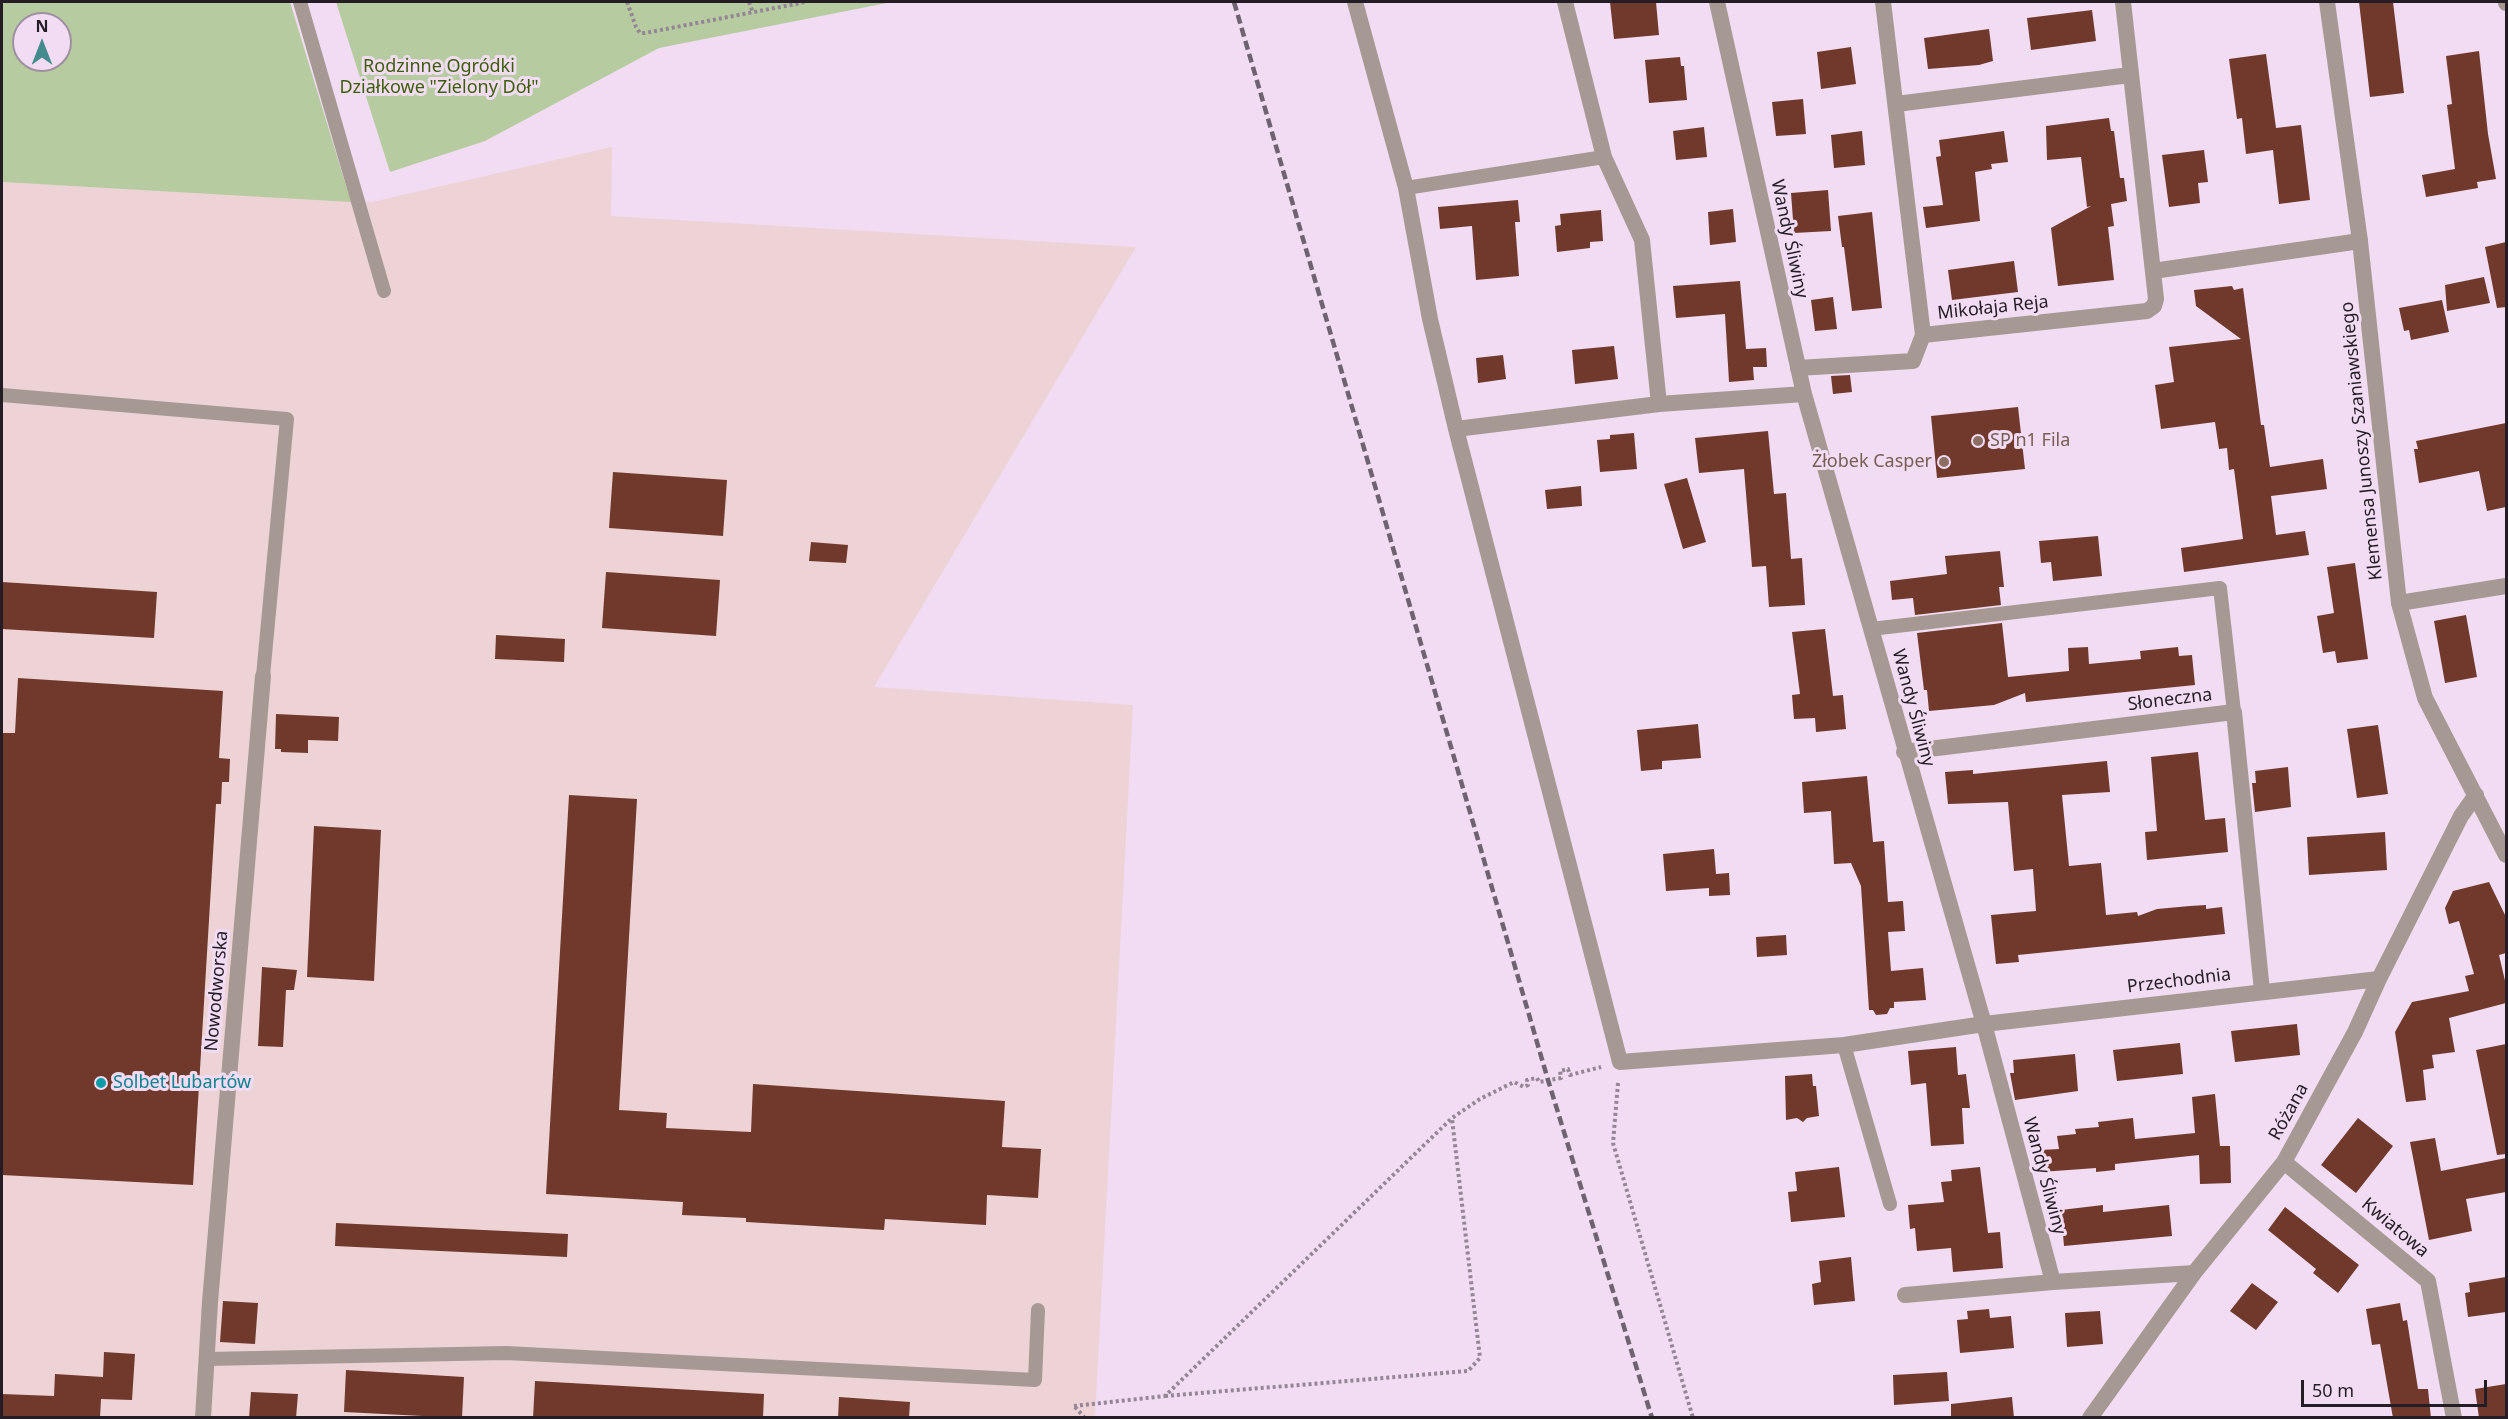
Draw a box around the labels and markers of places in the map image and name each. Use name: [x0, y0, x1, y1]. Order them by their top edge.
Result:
place label: SP n1 Fila: [1990, 430, 2070, 452]
marker: SP n1 Fila: [1971, 434, 1985, 448]
place label: Żłobek Casper: [1812, 451, 1932, 473]
marker: Żłobek Casper: [1937, 455, 1951, 469]
place label: Solbet Lubartów: [113, 1072, 251, 1094]
marker: Solbet Lubartów: [94, 1076, 108, 1090]

